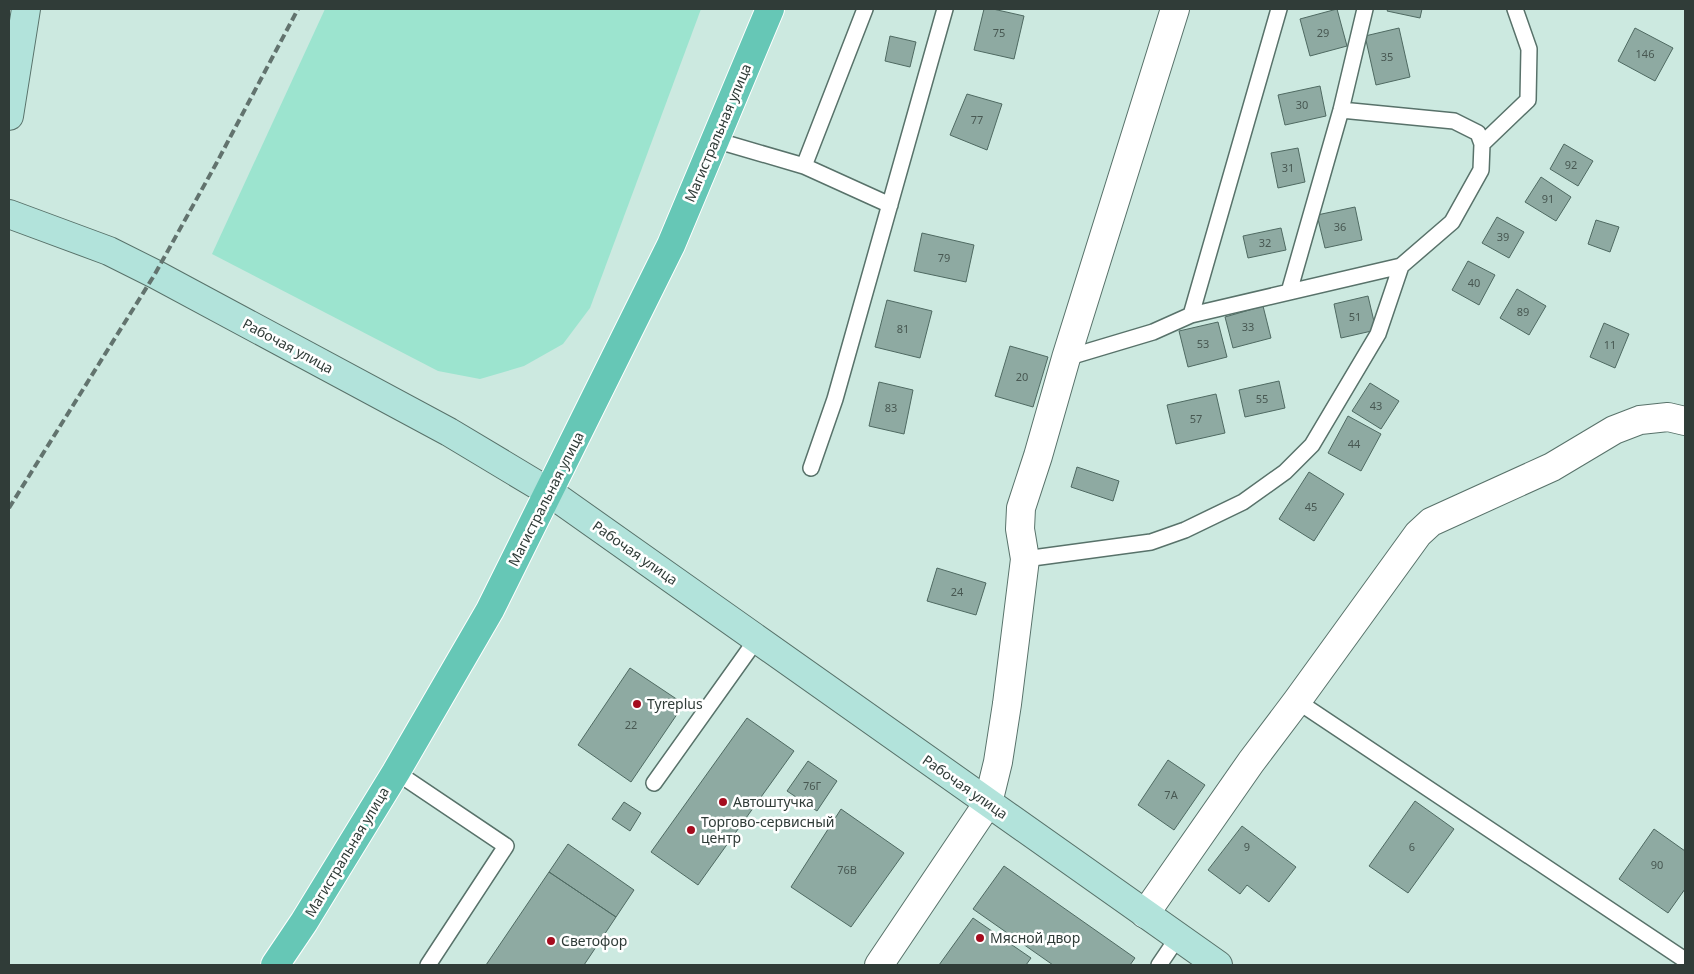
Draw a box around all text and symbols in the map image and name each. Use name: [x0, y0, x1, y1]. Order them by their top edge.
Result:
house number: 75: [993, 25, 1005, 40]
house number: 29: [1317, 25, 1329, 40]
house number: 146: [1636, 46, 1654, 61]
house number: 35: [1381, 49, 1393, 64]
street label: Магистральная улица: [680, 61, 755, 205]
house number: 30: [1296, 97, 1308, 112]
house number: 77: [971, 112, 983, 127]
house number: 92: [1565, 157, 1577, 172]
house number: 31: [1282, 160, 1294, 175]
house number: 91: [1542, 191, 1554, 206]
house number: 36: [1334, 219, 1346, 234]
house number: 39: [1497, 229, 1509, 244]
house number: 32: [1259, 235, 1271, 250]
house number: 79: [938, 250, 950, 265]
house number: 40: [1468, 275, 1480, 290]
house number: 89: [1517, 304, 1529, 319]
house number: 51: [1349, 309, 1361, 324]
street label: Рабочая улица: [240, 314, 337, 377]
house number: 33: [1242, 319, 1254, 334]
house number: 81: [897, 321, 909, 336]
house number: 53: [1197, 336, 1209, 351]
house number: 11: [1604, 337, 1616, 352]
house number: 20: [1016, 369, 1028, 384]
house number: 55: [1256, 391, 1268, 406]
house number: 43: [1370, 398, 1382, 413]
house number: 83: [885, 400, 897, 415]
house number: 57: [1190, 411, 1202, 426]
street label: Магистральная улица: [503, 428, 588, 569]
house number: 44: [1348, 436, 1361, 451]
house number: 45: [1305, 499, 1317, 514]
street label: Рабочая улица: [589, 516, 682, 589]
house number: 24: [951, 584, 964, 599]
place label: Tyreplus: [647, 694, 703, 713]
marker: Tyreplus: [631, 698, 643, 710]
house number: 22: [625, 717, 637, 732]
street label: Рабочая улица: [919, 750, 1012, 823]
house number: 76Г: [803, 778, 821, 793]
street label: Магистральная улица: [300, 783, 393, 920]
house number: 7А: [1164, 787, 1179, 802]
place label: Автоштучка: [733, 792, 814, 811]
marker: Автоштучка: [717, 796, 729, 808]
place label: Торгово-сервисный центр: [701, 812, 834, 847]
marker: Торгово-сервисный центр: [685, 824, 697, 836]
house number: 9: [1244, 839, 1250, 854]
house number: 6: [1409, 839, 1415, 854]
house number: 90: [1651, 857, 1663, 872]
house number: 76В: [837, 862, 857, 877]
place label: Мясной двор: [990, 928, 1080, 947]
place label: Светофор: [561, 931, 627, 950]
marker: Мясной двор: [974, 932, 986, 944]
marker: Светофор: [545, 935, 557, 947]

